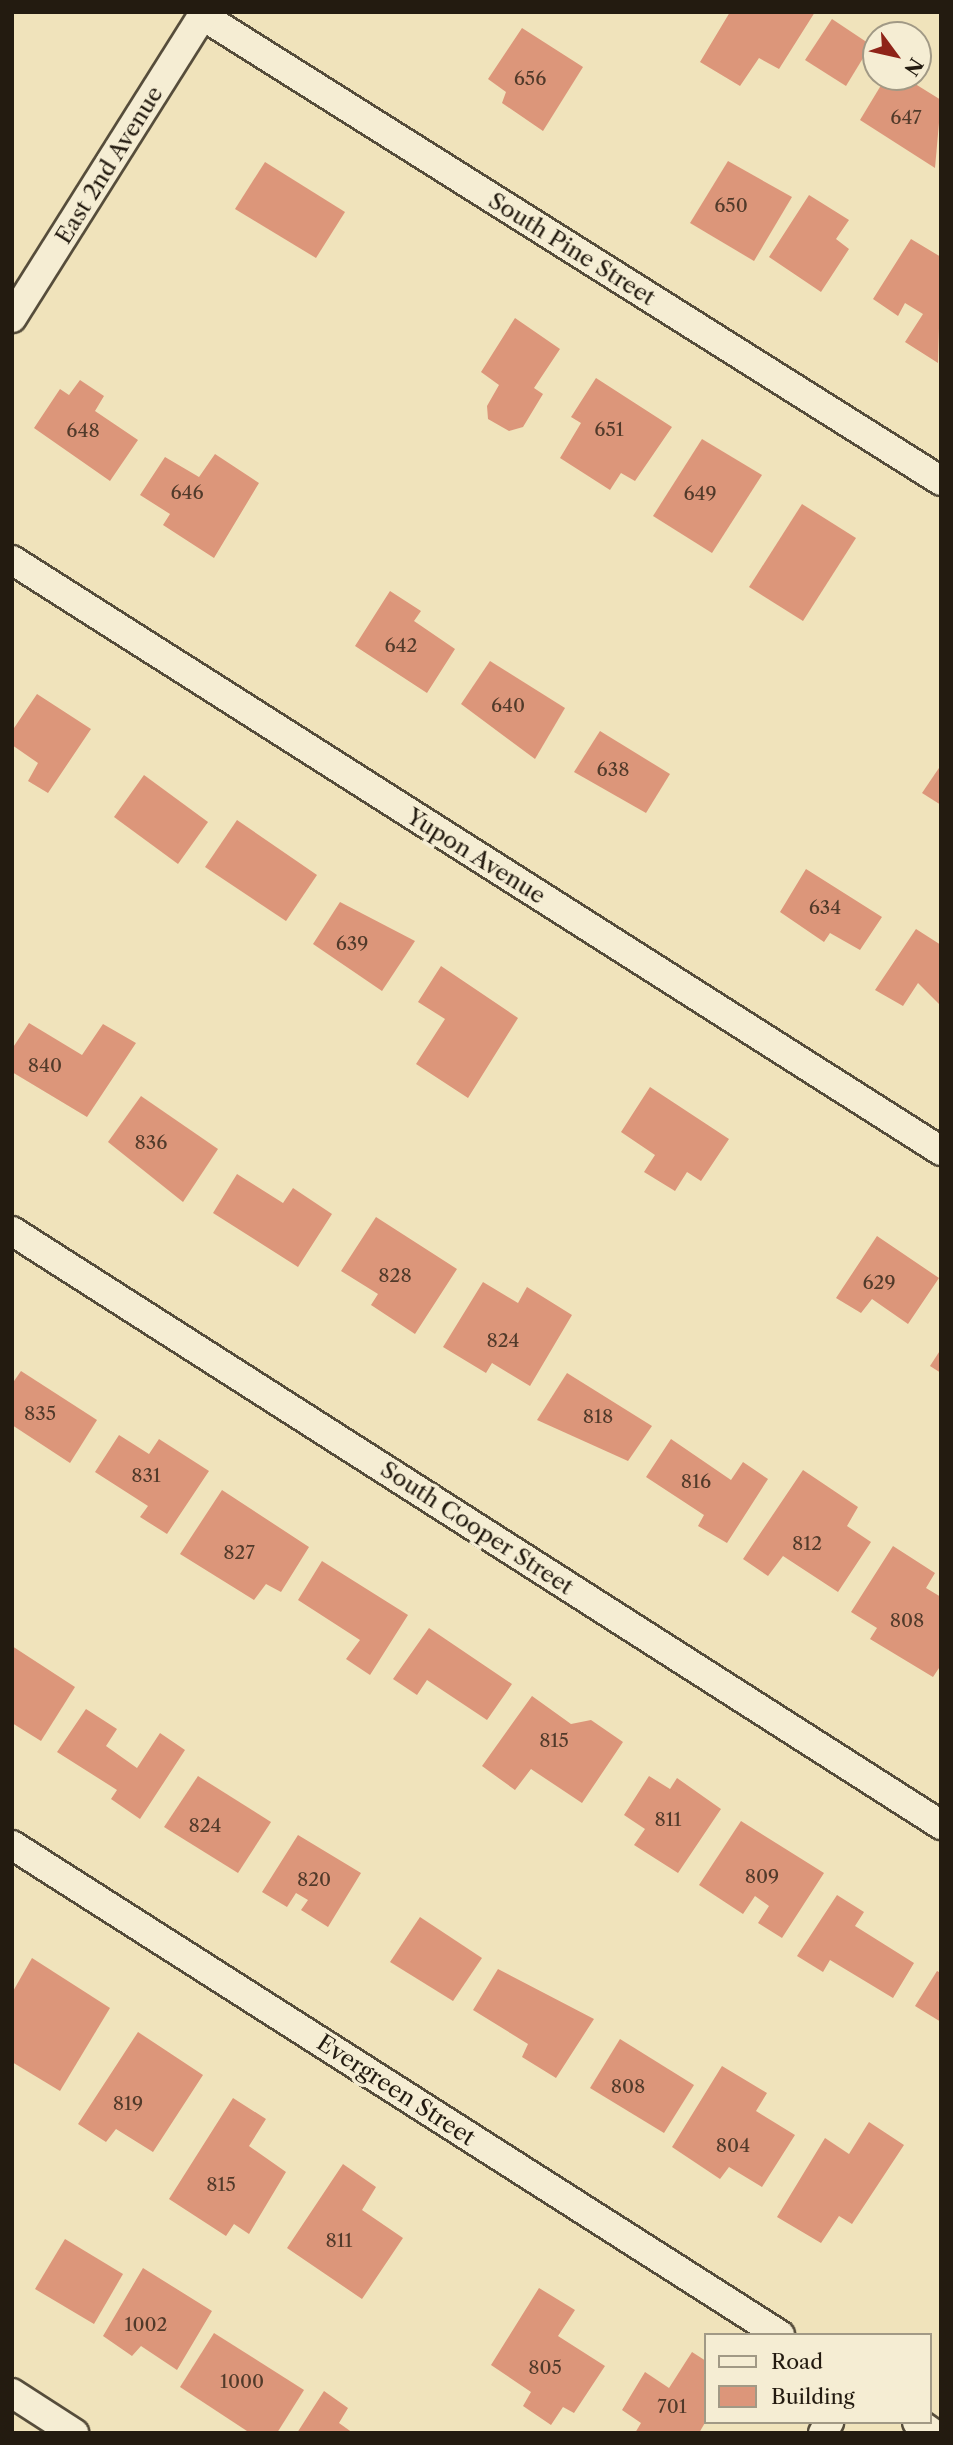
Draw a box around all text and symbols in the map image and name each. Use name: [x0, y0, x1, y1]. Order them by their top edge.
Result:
north arrow: [862, 21, 932, 91]
text: N: [899, 53, 928, 80]
house number: 656: [514, 68, 546, 90]
street label: East 2nd Avenue: [49, 81, 169, 249]
house number: 647: [890, 107, 922, 129]
street label: South Pine Street: [483, 187, 661, 311]
house number: 650: [714, 195, 748, 217]
house number: 651: [594, 419, 624, 441]
house number: 648: [66, 420, 100, 442]
house number: 646: [170, 482, 204, 504]
house number: 649: [683, 483, 717, 505]
house number: 642: [384, 635, 418, 657]
house number: 640: [491, 695, 525, 717]
house number: 638: [597, 759, 629, 781]
street label: Yupon Avenue: [401, 802, 551, 910]
house number: 634: [809, 897, 841, 919]
house number: 639: [336, 933, 368, 955]
house number: 840: [28, 1055, 62, 1077]
house number: 836: [135, 1132, 167, 1154]
house number: 828: [378, 1265, 412, 1287]
house number: 629: [862, 1272, 896, 1294]
house number: 824: [486, 1330, 520, 1352]
house number: 835: [24, 1403, 56, 1425]
house number: 818: [583, 1406, 613, 1428]
street label: South Cooper Street: [375, 1455, 579, 1601]
house number: 831: [131, 1465, 161, 1487]
house number: 816: [681, 1471, 711, 1493]
house number: 812: [792, 1533, 822, 1555]
house number: 827: [223, 1542, 255, 1564]
house number: 808: [890, 1610, 924, 1632]
house number: 815: [539, 1730, 569, 1752]
house number: 811: [654, 1809, 682, 1831]
house number: 824: [188, 1815, 222, 1837]
house number: 809: [745, 1866, 779, 1888]
house number: 820: [297, 1869, 331, 1891]
street label: Evergreen Street: [312, 2029, 480, 2151]
house number: 808: [611, 2076, 645, 2098]
house number: 819: [113, 2093, 143, 2115]
house number: 804: [716, 2135, 750, 2157]
house number: 815: [206, 2174, 236, 2196]
house number: 811: [325, 2230, 353, 2252]
house number: 1002: [125, 2314, 167, 2336]
legend: [704, 2333, 932, 2424]
text: Road: [771, 2349, 823, 2374]
house number: 805: [528, 2357, 562, 2379]
house number: 1000: [220, 2371, 264, 2393]
text: Building: [771, 2384, 855, 2409]
house number: 701: [657, 2396, 687, 2418]

